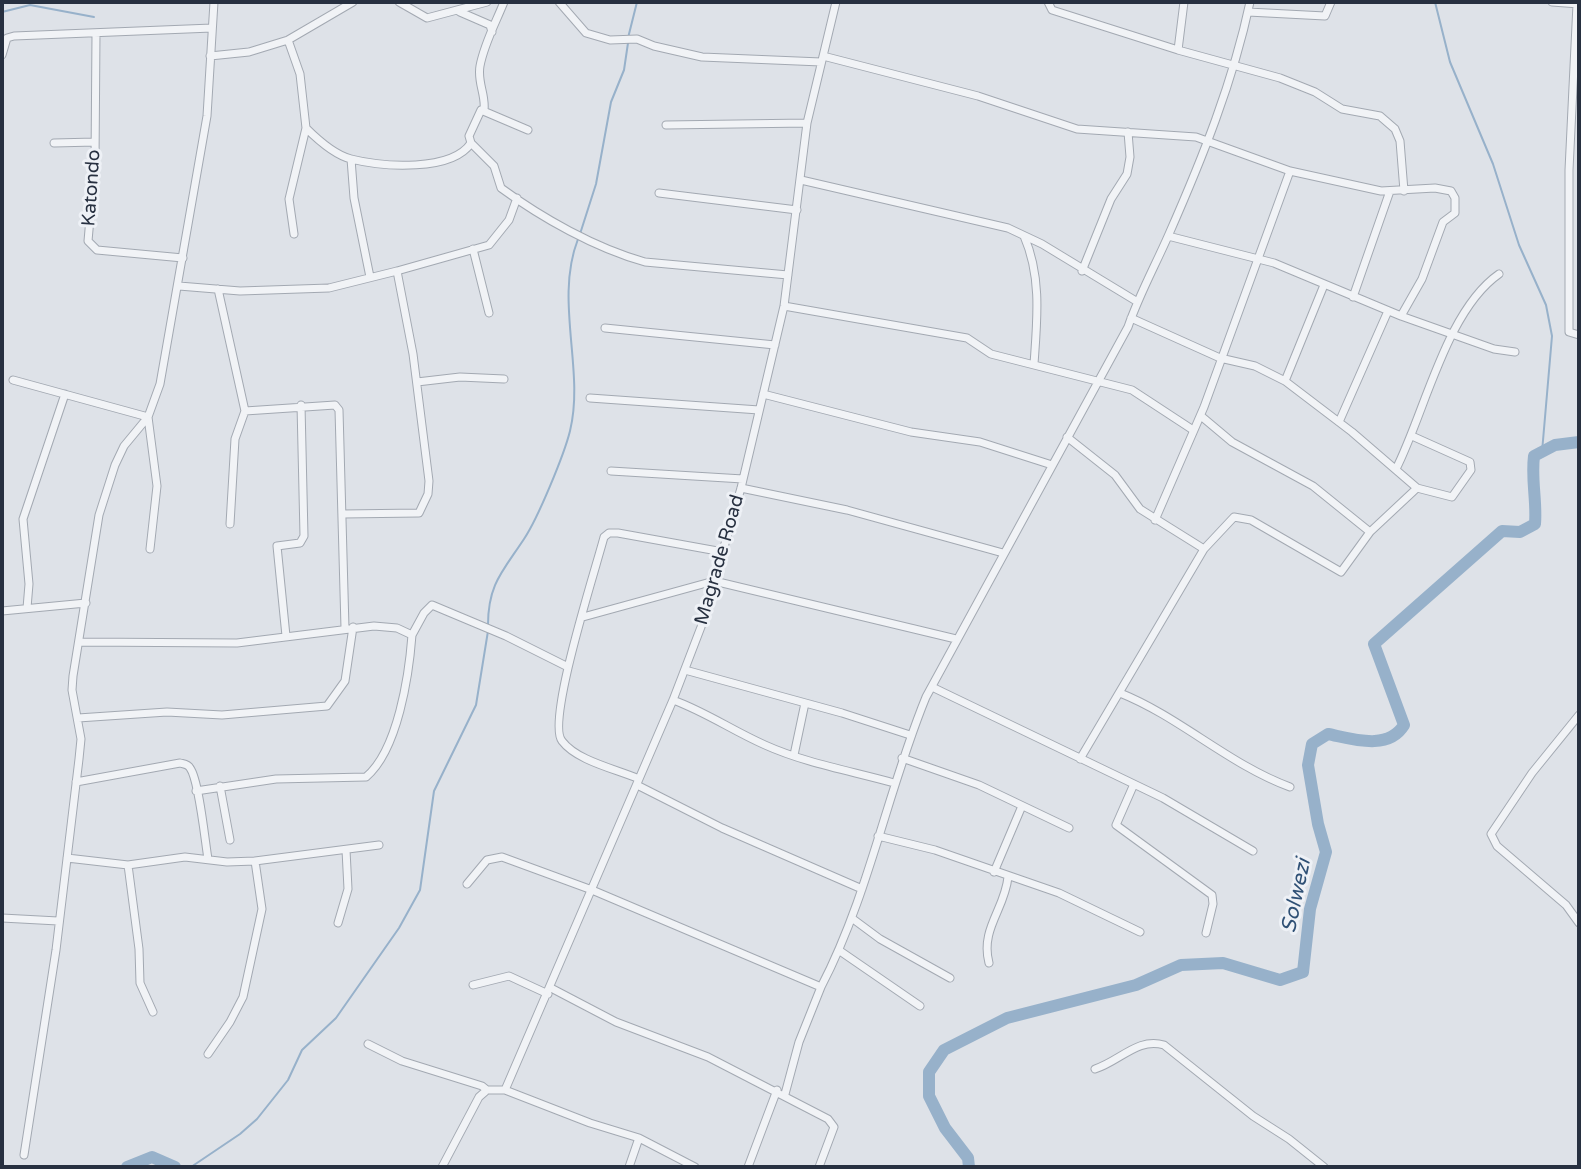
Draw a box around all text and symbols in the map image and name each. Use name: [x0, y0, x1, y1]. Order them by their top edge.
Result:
street label: Katondo: [78, 149, 106, 227]
street label: Magrade Road: [691, 492, 749, 628]
water label: Solwezi: [1277, 857, 1317, 935]

